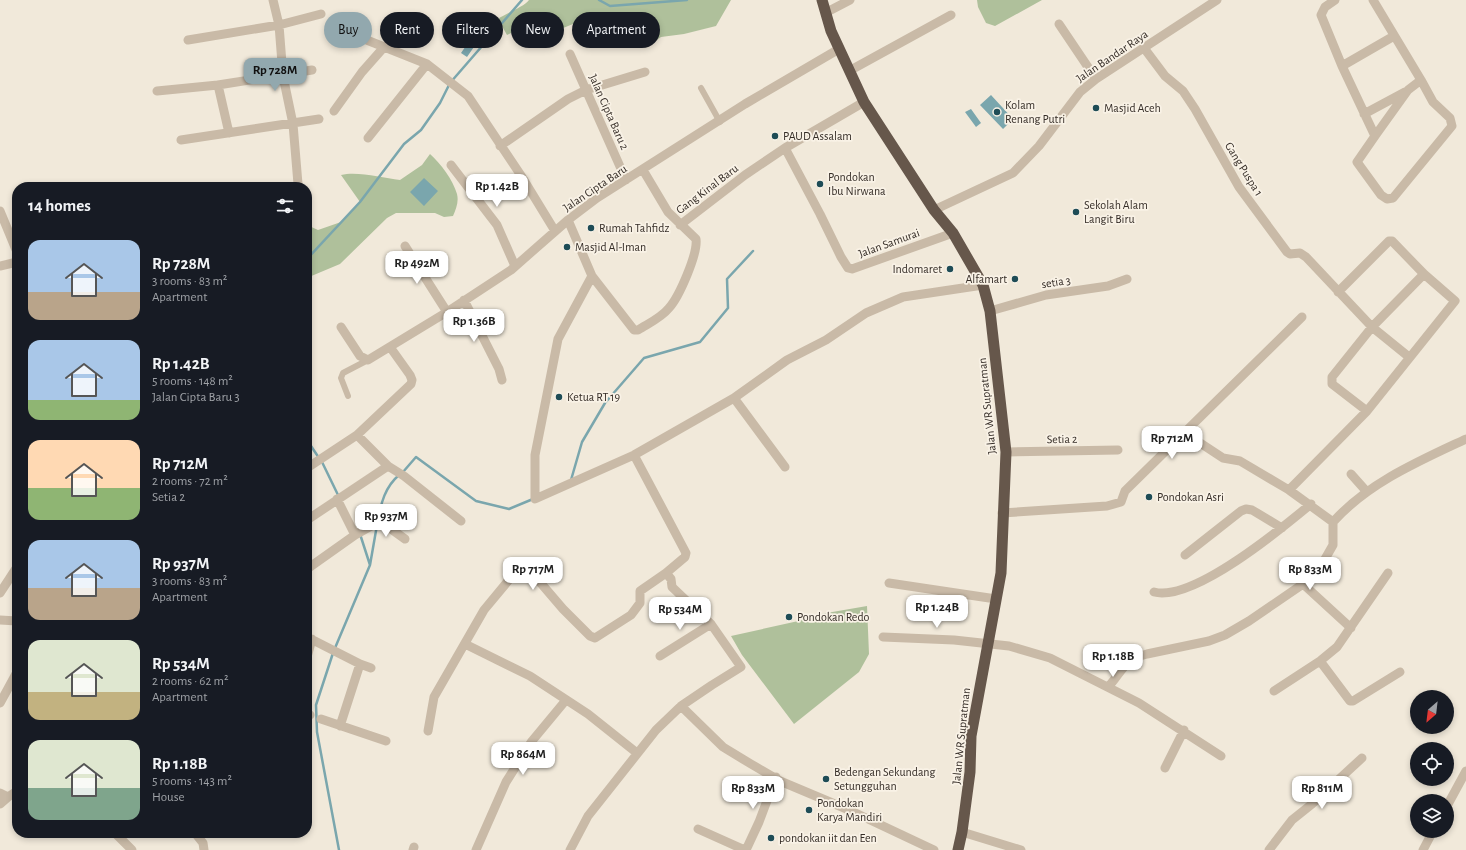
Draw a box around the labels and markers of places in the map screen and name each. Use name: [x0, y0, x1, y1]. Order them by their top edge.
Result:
pin: Rp 728M: [238, 58, 312, 92]
place label: Kolam Renang Putri: [1005, 99, 1065, 125]
place label: Masjid Aceh: [1104, 102, 1161, 115]
marker: Masjid Aceh: [1091, 103, 1101, 113]
marker: Kolam Renang Putri: [992, 107, 1002, 117]
place label: PAUD Assalam: [783, 130, 852, 142]
marker: PAUD Assalam: [770, 131, 780, 141]
place label: Pondokan Ibu Nirwana: [828, 171, 886, 197]
pin: Rp 1.42B: [456, 174, 538, 208]
marker: Pondokan Ibu Nirwana: [815, 179, 825, 189]
place label: Sekolah Alam Langit Biru: [1084, 199, 1148, 225]
marker: Sekolah Alam Langit Biru: [1071, 207, 1081, 217]
place label: Rumah Tahfidz: [599, 222, 669, 234]
marker: Rumah Tahfidz: [586, 223, 596, 233]
place label: Masjid Al-Iman: [575, 241, 646, 254]
marker: Masjid Al-Iman: [562, 242, 572, 252]
pin: Rp 492M: [380, 251, 454, 285]
place label: Indomaret: [892, 263, 942, 275]
marker: Indomaret: [945, 264, 955, 274]
place label: Alfamart: [965, 273, 1007, 285]
marker: Alfamart: [1010, 274, 1020, 284]
pin: Rp 1.36B: [433, 309, 515, 343]
place label: Ketua RT 19: [567, 391, 620, 403]
marker: Ketua RT 19: [554, 392, 564, 402]
pin: Rp 712M: [1135, 426, 1209, 460]
place label: Pondokan Asri: [1157, 491, 1224, 503]
marker: Pondokan Asri: [1144, 492, 1154, 502]
pin: Rp 937M: [349, 504, 423, 538]
pin: Rp 717M: [496, 557, 570, 591]
pin: Rp 833M: [1273, 557, 1347, 591]
pin: Rp 1.24B: [896, 595, 978, 629]
pin: Rp 534M: [643, 597, 717, 631]
place label: Pondokan Redo: [797, 611, 870, 623]
marker: Pondokan Redo: [784, 612, 794, 622]
pin: Rp 1.18B: [1072, 644, 1154, 678]
pin: Rp 864M: [486, 742, 560, 776]
place label: Bedengan Sekundang Setungguhan: [834, 766, 936, 792]
marker: Bedengan Sekundang Setungguhan: [821, 774, 831, 784]
pin: Rp 833M: [716, 776, 790, 810]
pin: Rp 811M: [1285, 776, 1359, 810]
place label: Pondokan Karya Mandiri: [817, 797, 882, 824]
marker: Pondokan Karya Mandiri: [804, 805, 814, 815]
place label: pondokan iit dan Een: [779, 832, 877, 844]
marker: pondokan iit dan Een: [766, 833, 776, 843]

